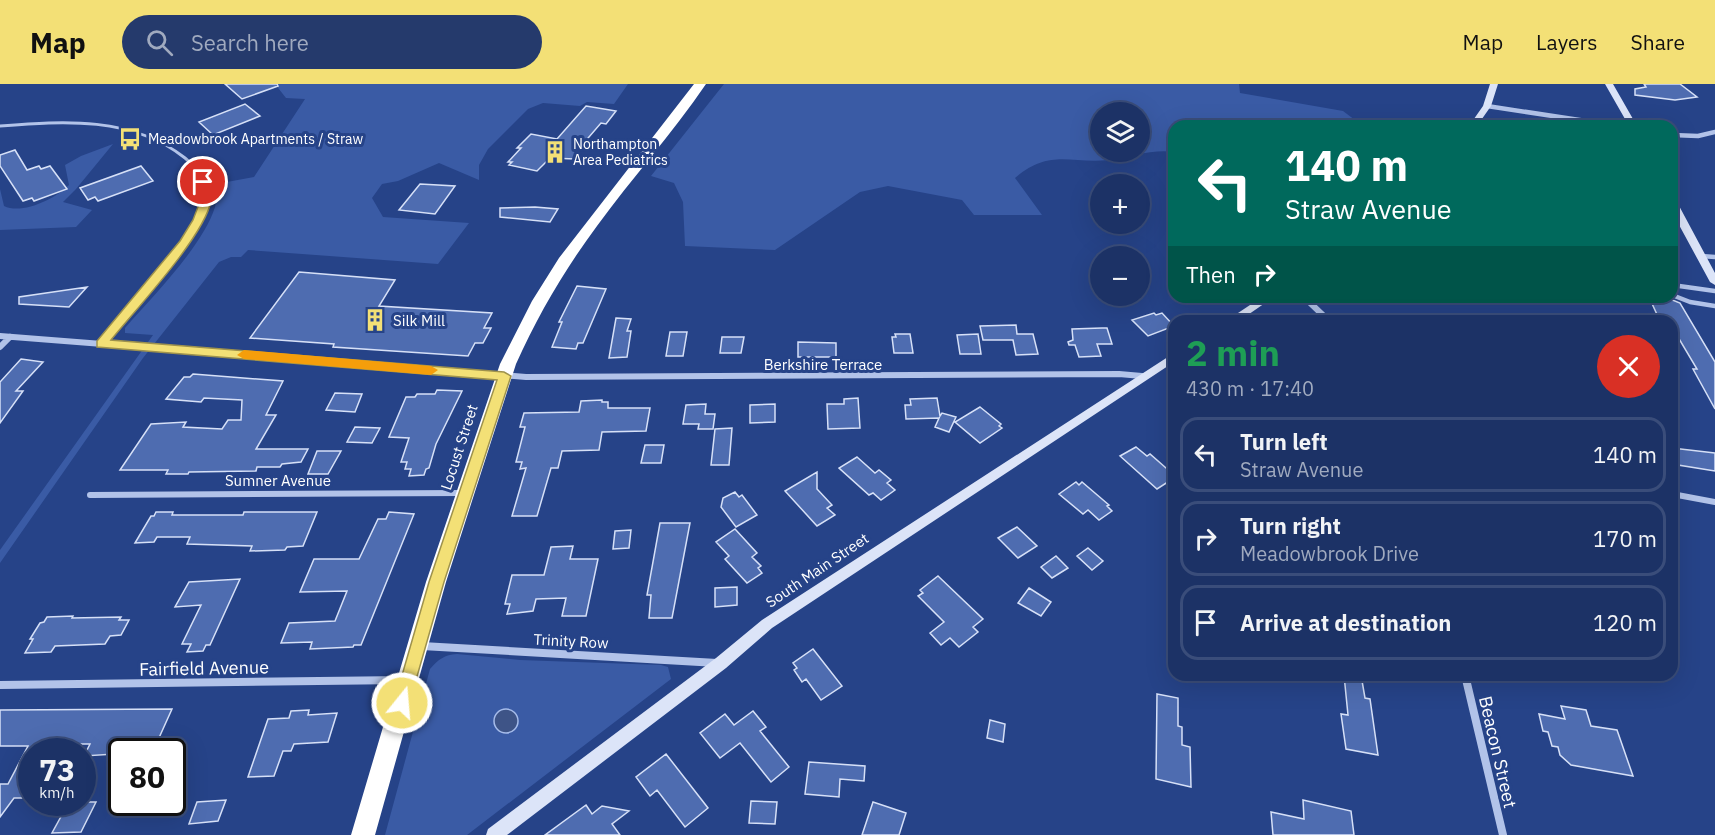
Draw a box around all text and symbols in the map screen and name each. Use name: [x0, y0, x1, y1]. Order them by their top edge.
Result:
search box: [122, 15, 542, 69]
text: Map: [30, 24, 86, 61]
icon: search: [143, 26, 176, 59]
text: Search here: [191, 28, 309, 57]
text: Map: [1463, 28, 1503, 56]
text: Layers: [1536, 28, 1598, 56]
text: Share: [1631, 28, 1685, 56]
map controls: [1090, 102, 1150, 306]
button: layers: [1090, 102, 1150, 162]
bus stop icon: Meadowbrook Apartments / Straw: [117, 126, 143, 152]
place label: Meadowbrook Apartments / Straw: [148, 130, 364, 148]
place label: Northampton Area Pediatrics: [573, 135, 668, 169]
text: 140 m: [1285, 138, 1408, 193]
building icon: Northampton Area Pediatrics: [542, 139, 568, 165]
icon: left: [1186, 144, 1264, 222]
pin: [177, 156, 228, 207]
icon: arrive: [186, 165, 219, 198]
button: +: [1090, 174, 1150, 234]
text: Straw Avenue: [1285, 191, 1452, 226]
button: −: [1090, 246, 1150, 306]
icon: right: [1248, 258, 1281, 291]
text: Then: [1186, 260, 1236, 289]
building icon: Silk Mill: [362, 307, 388, 333]
place label: Silk Mill: [393, 311, 445, 330]
text: 2 min: [1186, 329, 1280, 376]
button: close: [1597, 335, 1660, 398]
street label: Berkshire Terrace: [764, 355, 882, 374]
text: 430 m · 17:40: [1186, 375, 1314, 402]
street label: Locust Street: [436, 402, 482, 492]
text: Turn left: [1240, 427, 1328, 456]
icon: left: [1189, 438, 1222, 471]
text: 140 m: [1593, 440, 1657, 469]
text: Straw Avenue: [1240, 456, 1363, 483]
street label: Sumner Avenue: [225, 471, 331, 490]
text: Turn right: [1240, 511, 1341, 540]
icon: right: [1189, 522, 1222, 555]
text: 170 m: [1593, 524, 1657, 553]
street label: South Main Street: [762, 529, 872, 611]
text: Meadowbrook Drive: [1240, 540, 1419, 567]
icon: arrive: [1189, 606, 1222, 639]
text: Arrive at destination: [1240, 608, 1451, 637]
text: 120 m: [1593, 608, 1657, 637]
street label: Trinity Row: [533, 630, 609, 652]
street label: Fairfield Avenue: [139, 655, 269, 681]
position arrow: [370, 671, 434, 735]
street label: Beacon Street: [1474, 694, 1522, 810]
speed limit sign: 80: [108, 738, 186, 816]
text: 73: [39, 750, 75, 789]
text: km/h: [39, 783, 75, 802]

